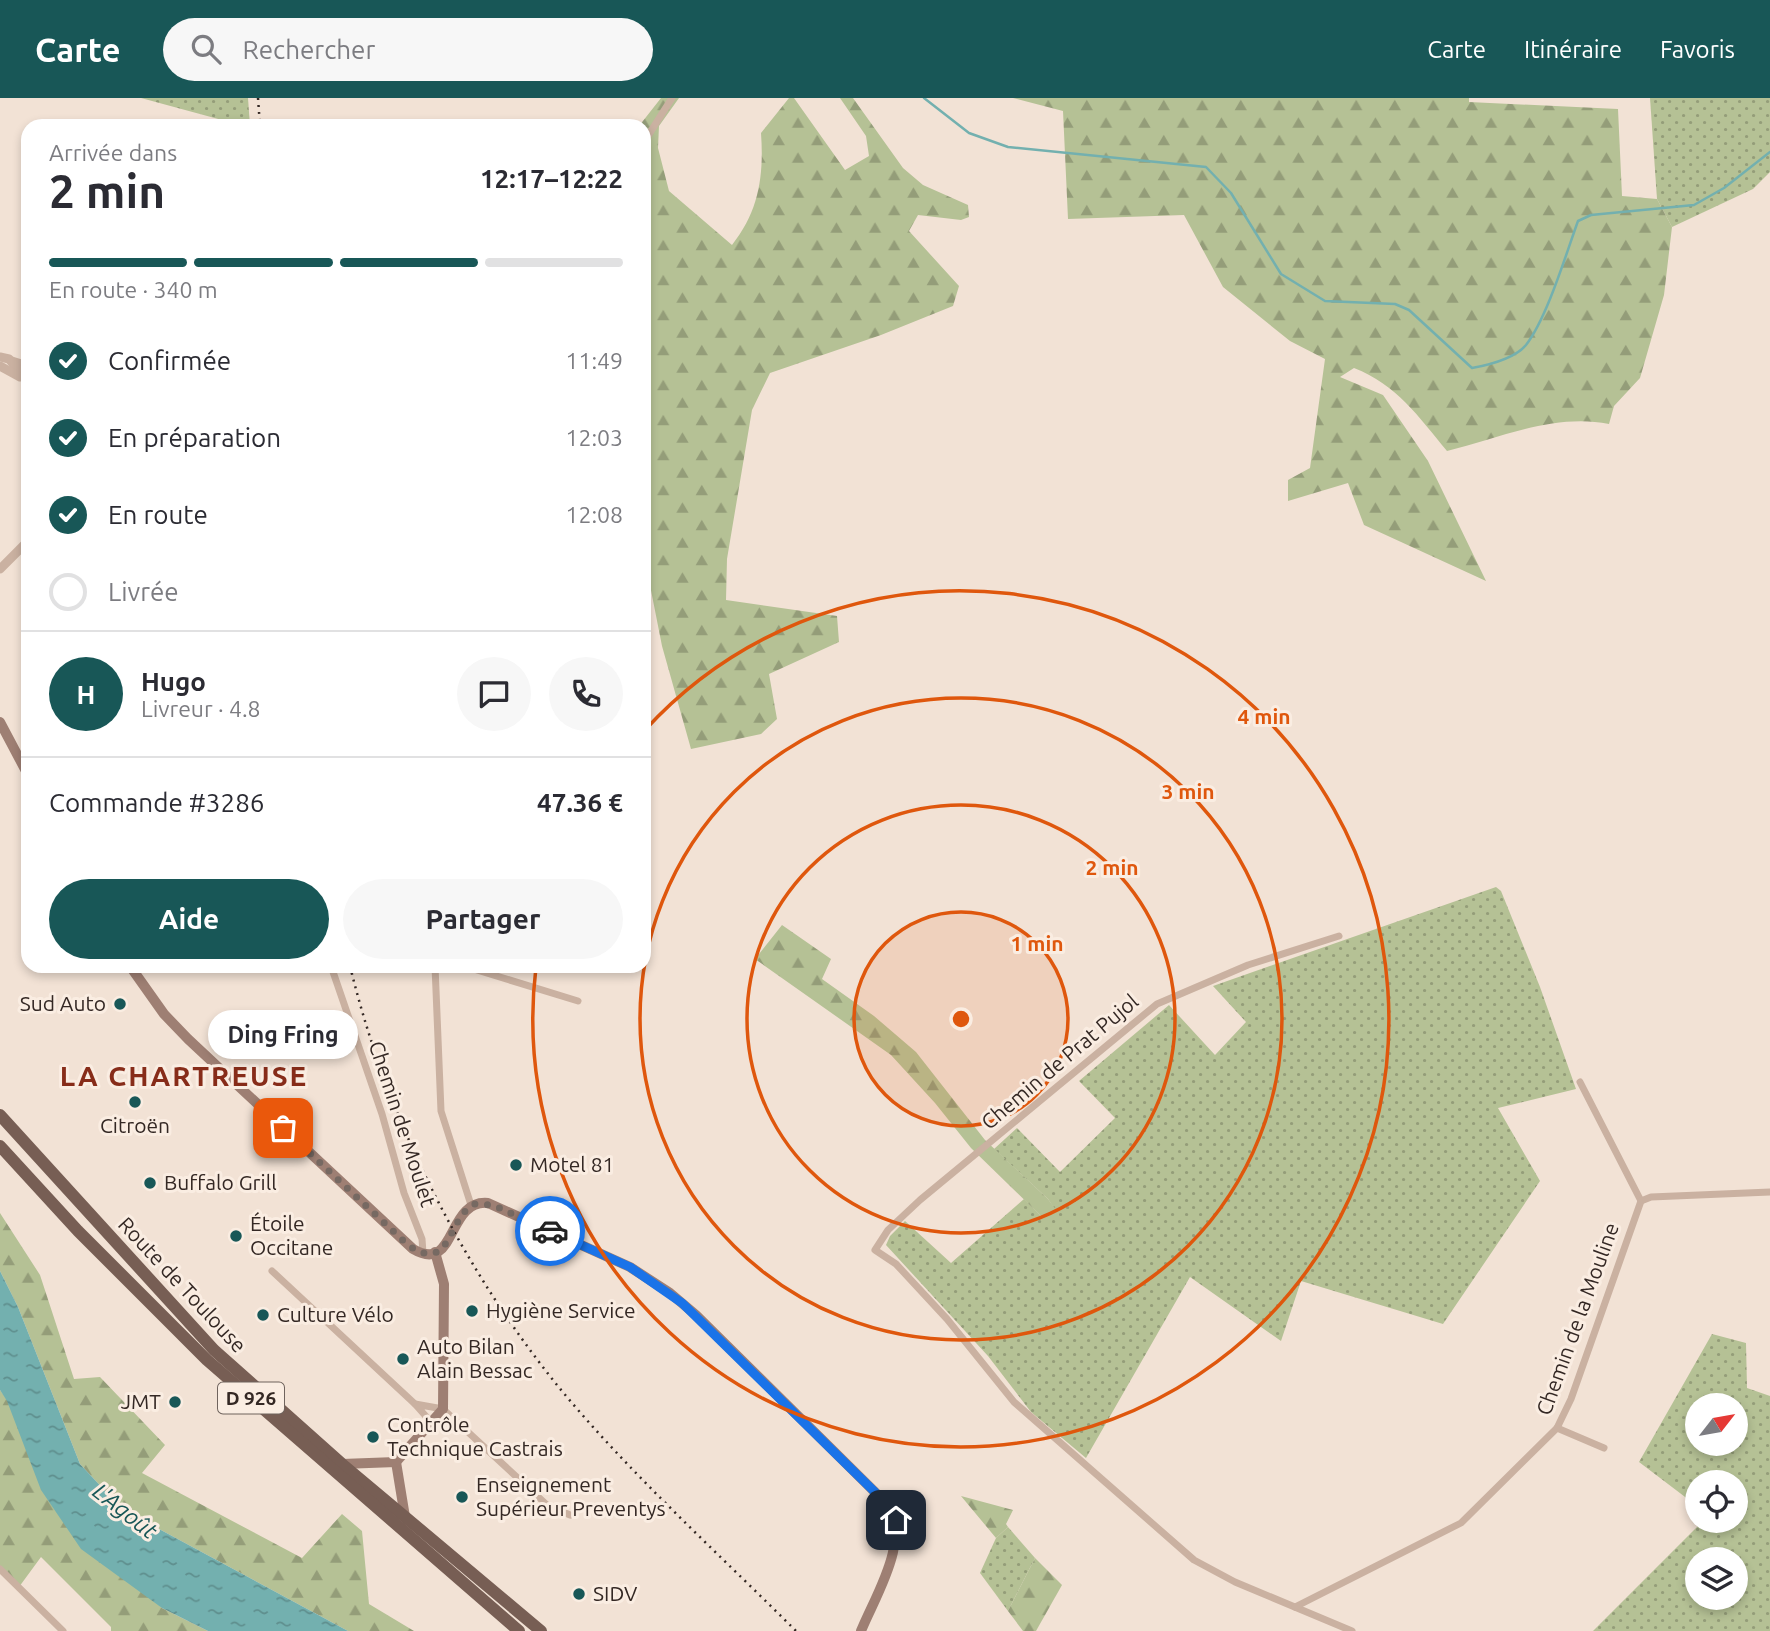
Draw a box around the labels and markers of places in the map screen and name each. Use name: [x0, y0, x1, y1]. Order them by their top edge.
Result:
place label: Sud Auto: [20, 991, 106, 1015]
marker: Sud Auto: [112, 996, 128, 1012]
centre of rings: [949, 1007, 973, 1031]
callout: Ding Fring: [208, 1009, 358, 1058]
marker: Citroën: [127, 1094, 143, 1110]
pin: [253, 1098, 313, 1158]
place label: Citroën: [100, 1113, 170, 1137]
place label: Motel 81: [530, 1152, 614, 1176]
marker: Motel 81: [508, 1157, 524, 1173]
place label: Buffalo Grill: [164, 1170, 277, 1194]
marker: Buffalo Grill: [142, 1175, 158, 1191]
place label: Étoile Occitane: [250, 1211, 333, 1259]
marker: Étoile Occitane: [228, 1228, 244, 1244]
place label: Hygiène Service: [486, 1298, 636, 1322]
place label: Culture Vélo: [277, 1302, 394, 1326]
marker: Hygiène Service: [464, 1303, 480, 1319]
marker: Culture Vélo: [255, 1307, 271, 1323]
place label: Auto Bilan Alain Bessac: [417, 1334, 533, 1382]
marker: Auto Bilan Alain Bessac: [395, 1351, 411, 1367]
place label: JMT: [121, 1389, 161, 1413]
marker: JMT: [167, 1394, 183, 1410]
place label: Contrôle Technique Castrais: [387, 1412, 563, 1460]
marker: Contrôle Technique Castrais: [365, 1429, 381, 1445]
place label: Enseignement Supérieur Preventys: [476, 1472, 666, 1520]
marker: Enseignement Supérieur Preventys: [454, 1489, 470, 1505]
pin: [866, 1490, 926, 1550]
place label: SIDV: [593, 1581, 638, 1605]
marker: SIDV: [571, 1586, 587, 1602]

